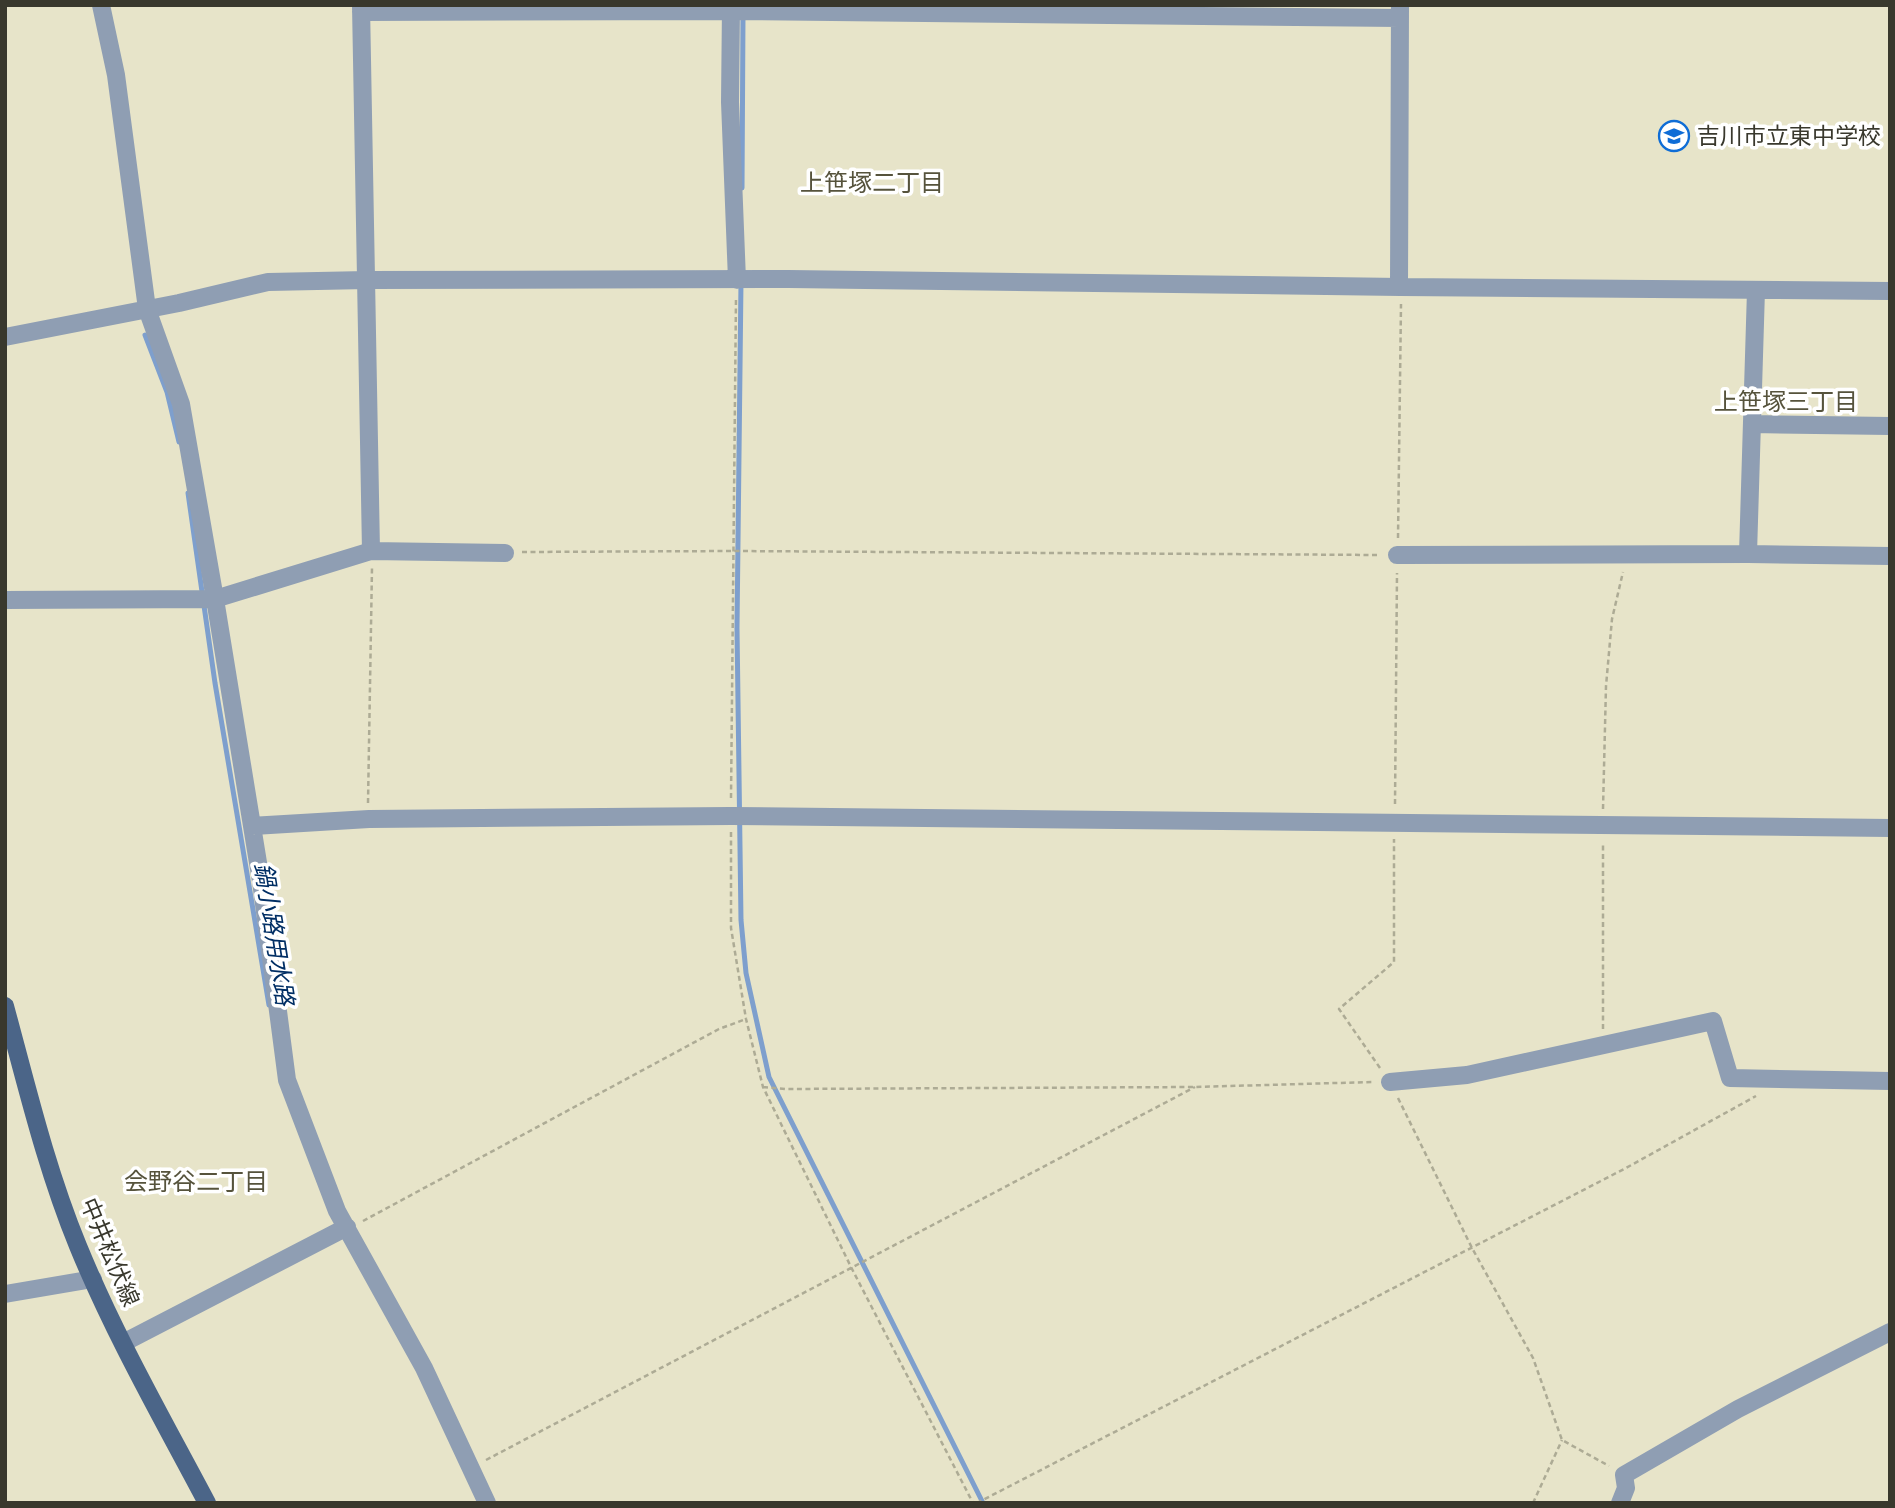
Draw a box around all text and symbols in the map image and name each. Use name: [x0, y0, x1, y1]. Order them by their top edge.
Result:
school or university icon: 吉川市立東中学校: [1657, 119, 1691, 153]
place label: 吉川市立東中学校: [1697, 120, 1881, 155]
district label: 上笹塚二丁目: [800, 166, 944, 202]
district label: 上笹塚三丁目: [1714, 385, 1858, 421]
water label: 鍋小路用水路: [244, 860, 302, 1010]
district label: 会野谷二丁目: [124, 1165, 268, 1201]
street label: 中井松伏線: [70, 1193, 147, 1312]

